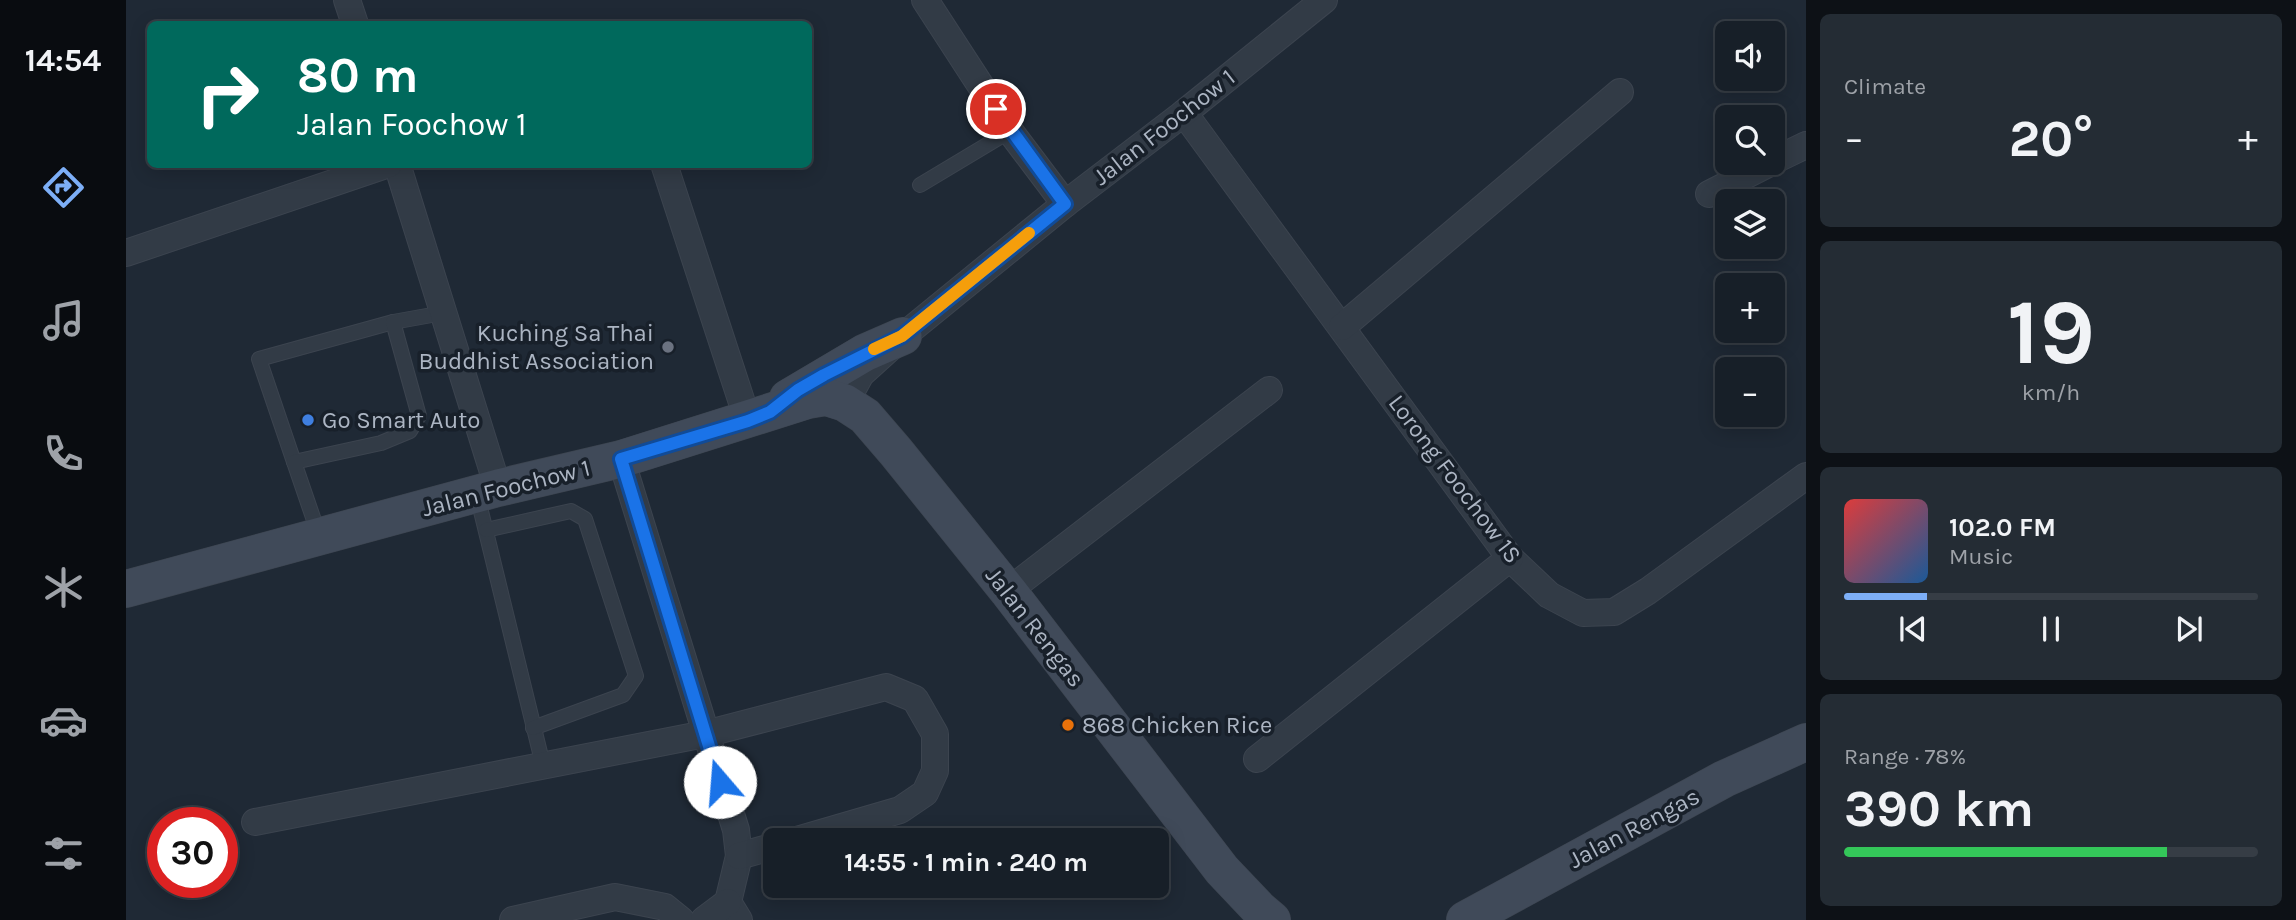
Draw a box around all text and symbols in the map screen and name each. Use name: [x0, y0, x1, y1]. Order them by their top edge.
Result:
map controls: [1715, 21, 1785, 427]
button: sound: [1715, 21, 1785, 91]
text: 14:54: [25, 42, 101, 79]
text: 80 m: [297, 47, 419, 104]
icon: right: [182, 49, 273, 140]
street label: Jalan Foochow 1: [1088, 63, 1240, 191]
text: Climate: [1844, 73, 1926, 100]
pin: [966, 79, 1026, 139]
icon: arrive: [977, 90, 1015, 128]
button: search: [1715, 105, 1785, 175]
text: Jalan Foochow 1: [297, 106, 527, 143]
text: 20°: [2009, 108, 2093, 169]
text: −: [1844, 116, 1864, 161]
text: +: [2238, 116, 2258, 161]
icon: directions: [39, 163, 88, 212]
button: layers: [1715, 189, 1785, 259]
button: +: [1715, 273, 1785, 343]
text: 19: [2007, 280, 2095, 386]
icon: music: [39, 296, 88, 345]
place label: Kuching Sa Thai Buddhist Association: [418, 319, 654, 375]
marker: Kuching Sa Thai Buddhist Association: [660, 339, 676, 355]
button: −: [1715, 357, 1785, 427]
text: km/h: [2022, 379, 2080, 406]
street label: Lorong Foochow 1S: [1383, 389, 1527, 569]
place label: Go Smart Auto: [322, 406, 480, 434]
marker: Go Smart Auto: [300, 412, 316, 428]
icon: phone: [39, 429, 88, 478]
street label: Jalan Foochow 1: [419, 454, 593, 522]
text: 102.0 FM: [1949, 512, 2056, 543]
text: Music: [1949, 543, 2013, 570]
street label: Jalan Rengas: [980, 562, 1090, 692]
icon: climate: [39, 563, 88, 612]
icon: previous: [1894, 610, 1932, 648]
icon: pause: [2032, 610, 2070, 648]
icon: next: [2170, 610, 2208, 648]
icon: car: [39, 696, 88, 745]
place label: 868 Chicken Rice: [1082, 711, 1272, 739]
marker: 868 Chicken Rice: [1060, 717, 1076, 733]
text: Range · 78%: [1844, 743, 1966, 770]
position arrow: [683, 745, 757, 819]
text: 390 km: [1844, 778, 2034, 839]
street label: Jalan Rengas: [1564, 782, 1704, 874]
speed limit sign: 30: [147, 807, 238, 898]
icon: filters: [39, 829, 88, 878]
text: 14:55 · 1 min · 240 m: [844, 847, 1088, 878]

